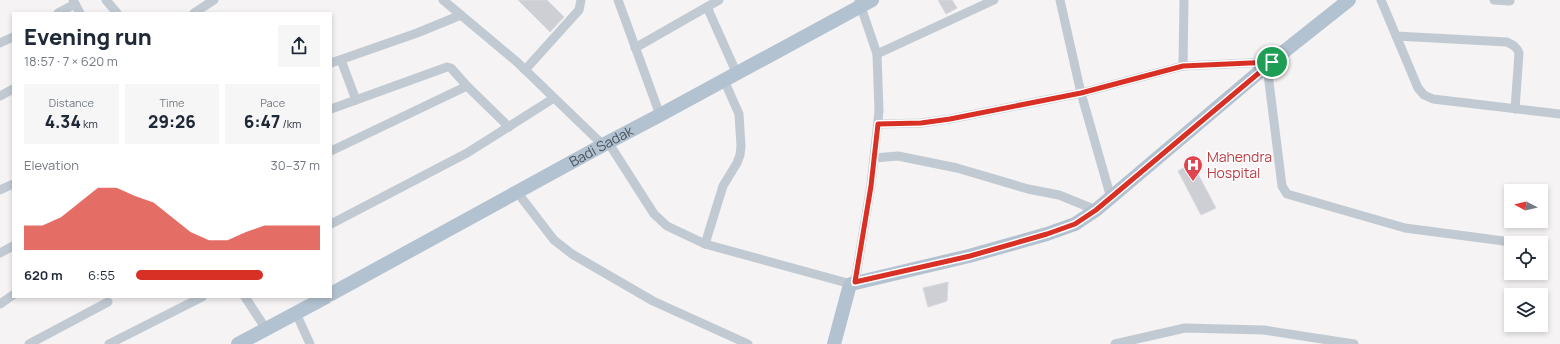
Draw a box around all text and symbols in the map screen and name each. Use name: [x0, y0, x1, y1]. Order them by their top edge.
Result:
text: Evening run: [24, 22, 152, 52]
button: share: [278, 25, 320, 67]
pin: [1255, 45, 1289, 79]
icon: arrive: [1261, 51, 1283, 73]
text: 18:57 · 7 × 620 m: [24, 52, 118, 70]
text: Distance: [49, 95, 94, 110]
text: Time: [160, 95, 184, 110]
text: Pace: [260, 95, 285, 110]
text: 4.34: [45, 110, 81, 133]
text: 29:26: [148, 110, 196, 133]
text: 6:47: [244, 110, 280, 133]
text: km: [81, 116, 98, 131]
text: /km: [280, 116, 301, 131]
street label: Badi Sadak: [566, 120, 637, 171]
place label: Mahendra Hospital: [1207, 147, 1272, 182]
hospital icon: Mahendra Hospital: [1182, 154, 1204, 182]
text: Elevation: [24, 156, 79, 174]
text: 30–37 m: [271, 156, 320, 174]
north arrow: [1504, 184, 1548, 228]
map controls: [1504, 184, 1548, 332]
button: locate: [1504, 236, 1548, 280]
text: 620 m: [24, 266, 63, 284]
text: 6:55: [88, 266, 115, 284]
button: layers: [1504, 288, 1548, 332]

